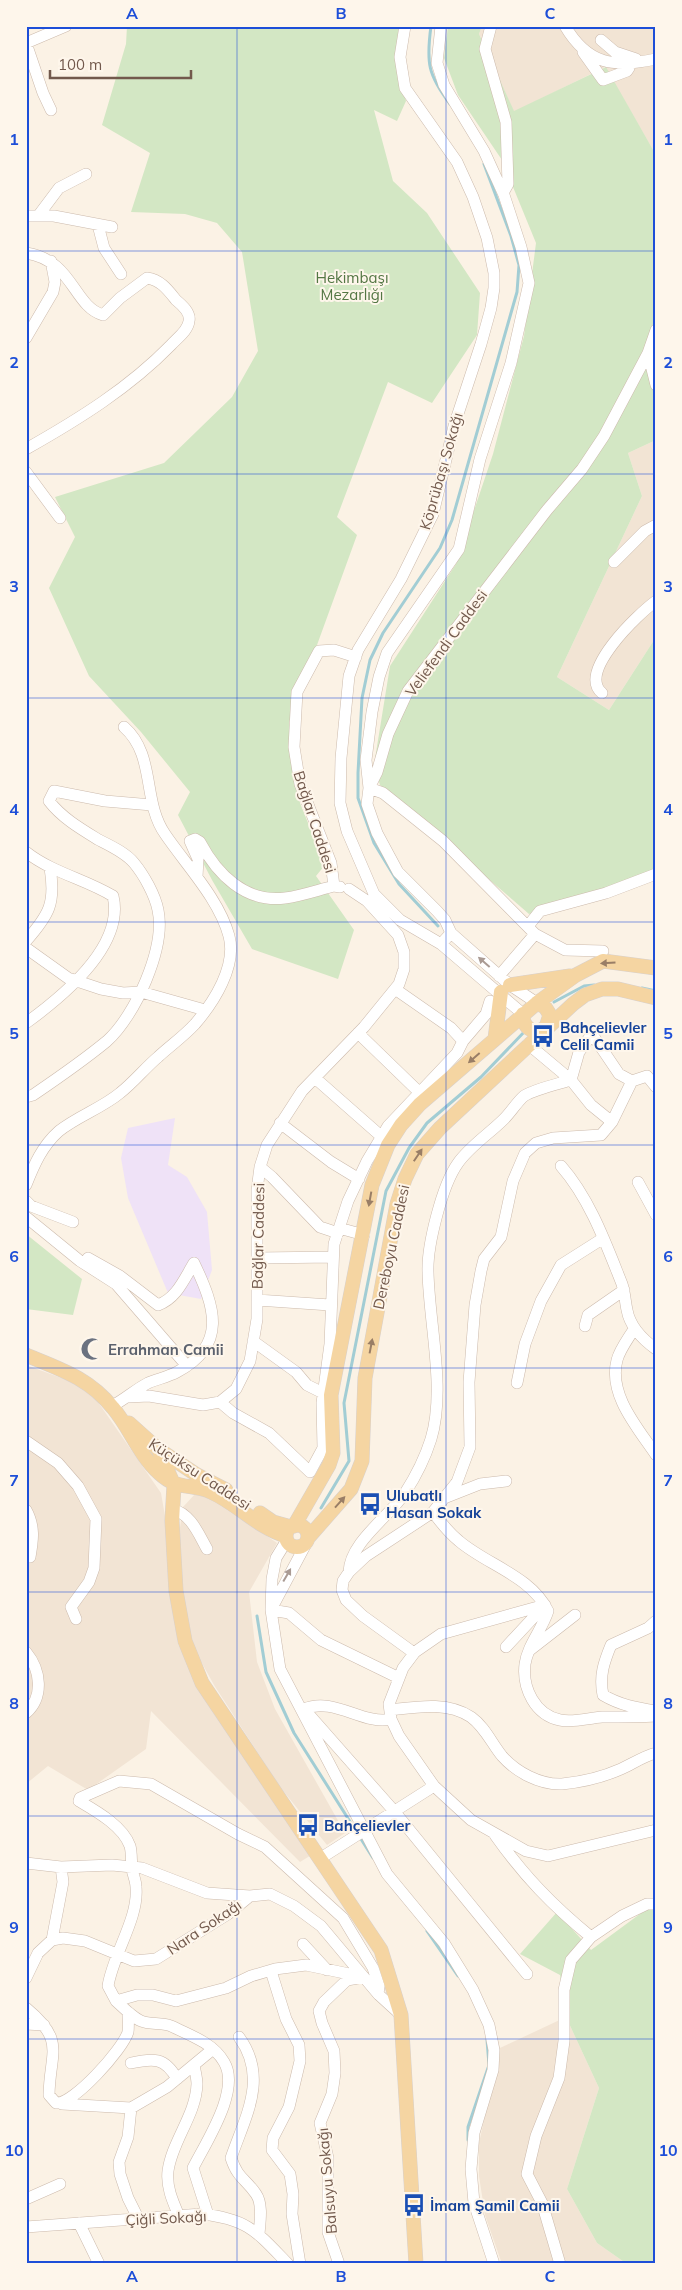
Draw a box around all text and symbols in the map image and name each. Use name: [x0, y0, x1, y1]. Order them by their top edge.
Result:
text: A: [126, 3, 138, 23]
text: B: [335, 3, 347, 23]
text: C: [545, 3, 556, 23]
scale bar: [50, 48, 191, 80]
text: 100 m: [58, 55, 102, 74]
text: 1: [9, 129, 19, 149]
text: 1: [663, 129, 673, 149]
park label: Hekimbaşı Mezarlığı: [315, 268, 389, 304]
text: 2: [9, 352, 19, 372]
text: 2: [663, 352, 673, 372]
street label: Köprübaşı Sokağı: [415, 410, 467, 532]
text: 3: [9, 576, 19, 596]
text: 3: [663, 576, 673, 596]
street label: Veliefendi Caddesi: [401, 586, 491, 700]
street label: Bağlar Caddesi: [290, 768, 340, 876]
text: 4: [9, 799, 19, 819]
text: 4: [663, 799, 673, 819]
one-way arrow: [477, 957, 490, 968]
one-way arrow: [599, 959, 615, 967]
place label: Bahçelievler Celil Camii: [560, 1018, 647, 1054]
text: 5: [9, 1023, 19, 1043]
bus stop icon: Bahçelievler Celil Camii: [530, 1023, 556, 1049]
text: 5: [663, 1023, 673, 1043]
one-way arrow: [467, 1052, 480, 1063]
one-way arrow: [413, 1149, 423, 1162]
street label: Bağlar Caddesi: [248, 1183, 268, 1289]
street label: Dereboyu Caddesi: [368, 1183, 414, 1311]
one-way arrow: [366, 1191, 374, 1206]
text: 6: [9, 1246, 19, 1266]
text: 6: [663, 1246, 673, 1266]
mosque icon: Errahman Camii: [79, 1336, 105, 1362]
one-way arrow: [367, 1338, 375, 1353]
place label: Errahman Camii: [108, 1340, 224, 1359]
street label: Küçüksu Caddesi: [145, 1434, 255, 1514]
text: 7: [9, 1470, 19, 1490]
text: 7: [663, 1470, 673, 1490]
place label: Ulubatlı Hasan Sokak: [386, 1486, 482, 1522]
bus stop icon: Ulubatlı Hasan Sokak: [357, 1491, 383, 1517]
one-way arrow: [334, 1496, 346, 1508]
one-way arrow: [283, 1568, 292, 1582]
text: 8: [9, 1693, 19, 1713]
text: 8: [663, 1693, 673, 1713]
bus stop icon: Bahçelievler: [295, 1812, 321, 1838]
place label: Bahçelievler: [324, 1816, 411, 1835]
street label: Nara Sokağı: [163, 1895, 245, 1959]
text: 9: [9, 1917, 19, 1937]
text: 9: [663, 1917, 673, 1937]
street label: Balsuyu Sokağı: [313, 2127, 341, 2235]
text: 10: [4, 2140, 24, 2160]
text: 10: [658, 2140, 678, 2160]
bus stop icon: İmam Şamil Camii: [401, 2192, 427, 2218]
place label: İmam Şamil Camii: [430, 2196, 560, 2215]
street label: Çiğli Sokağı: [125, 2206, 207, 2230]
text: A: [126, 2266, 138, 2286]
text: B: [335, 2266, 347, 2286]
text: C: [545, 2266, 556, 2286]

